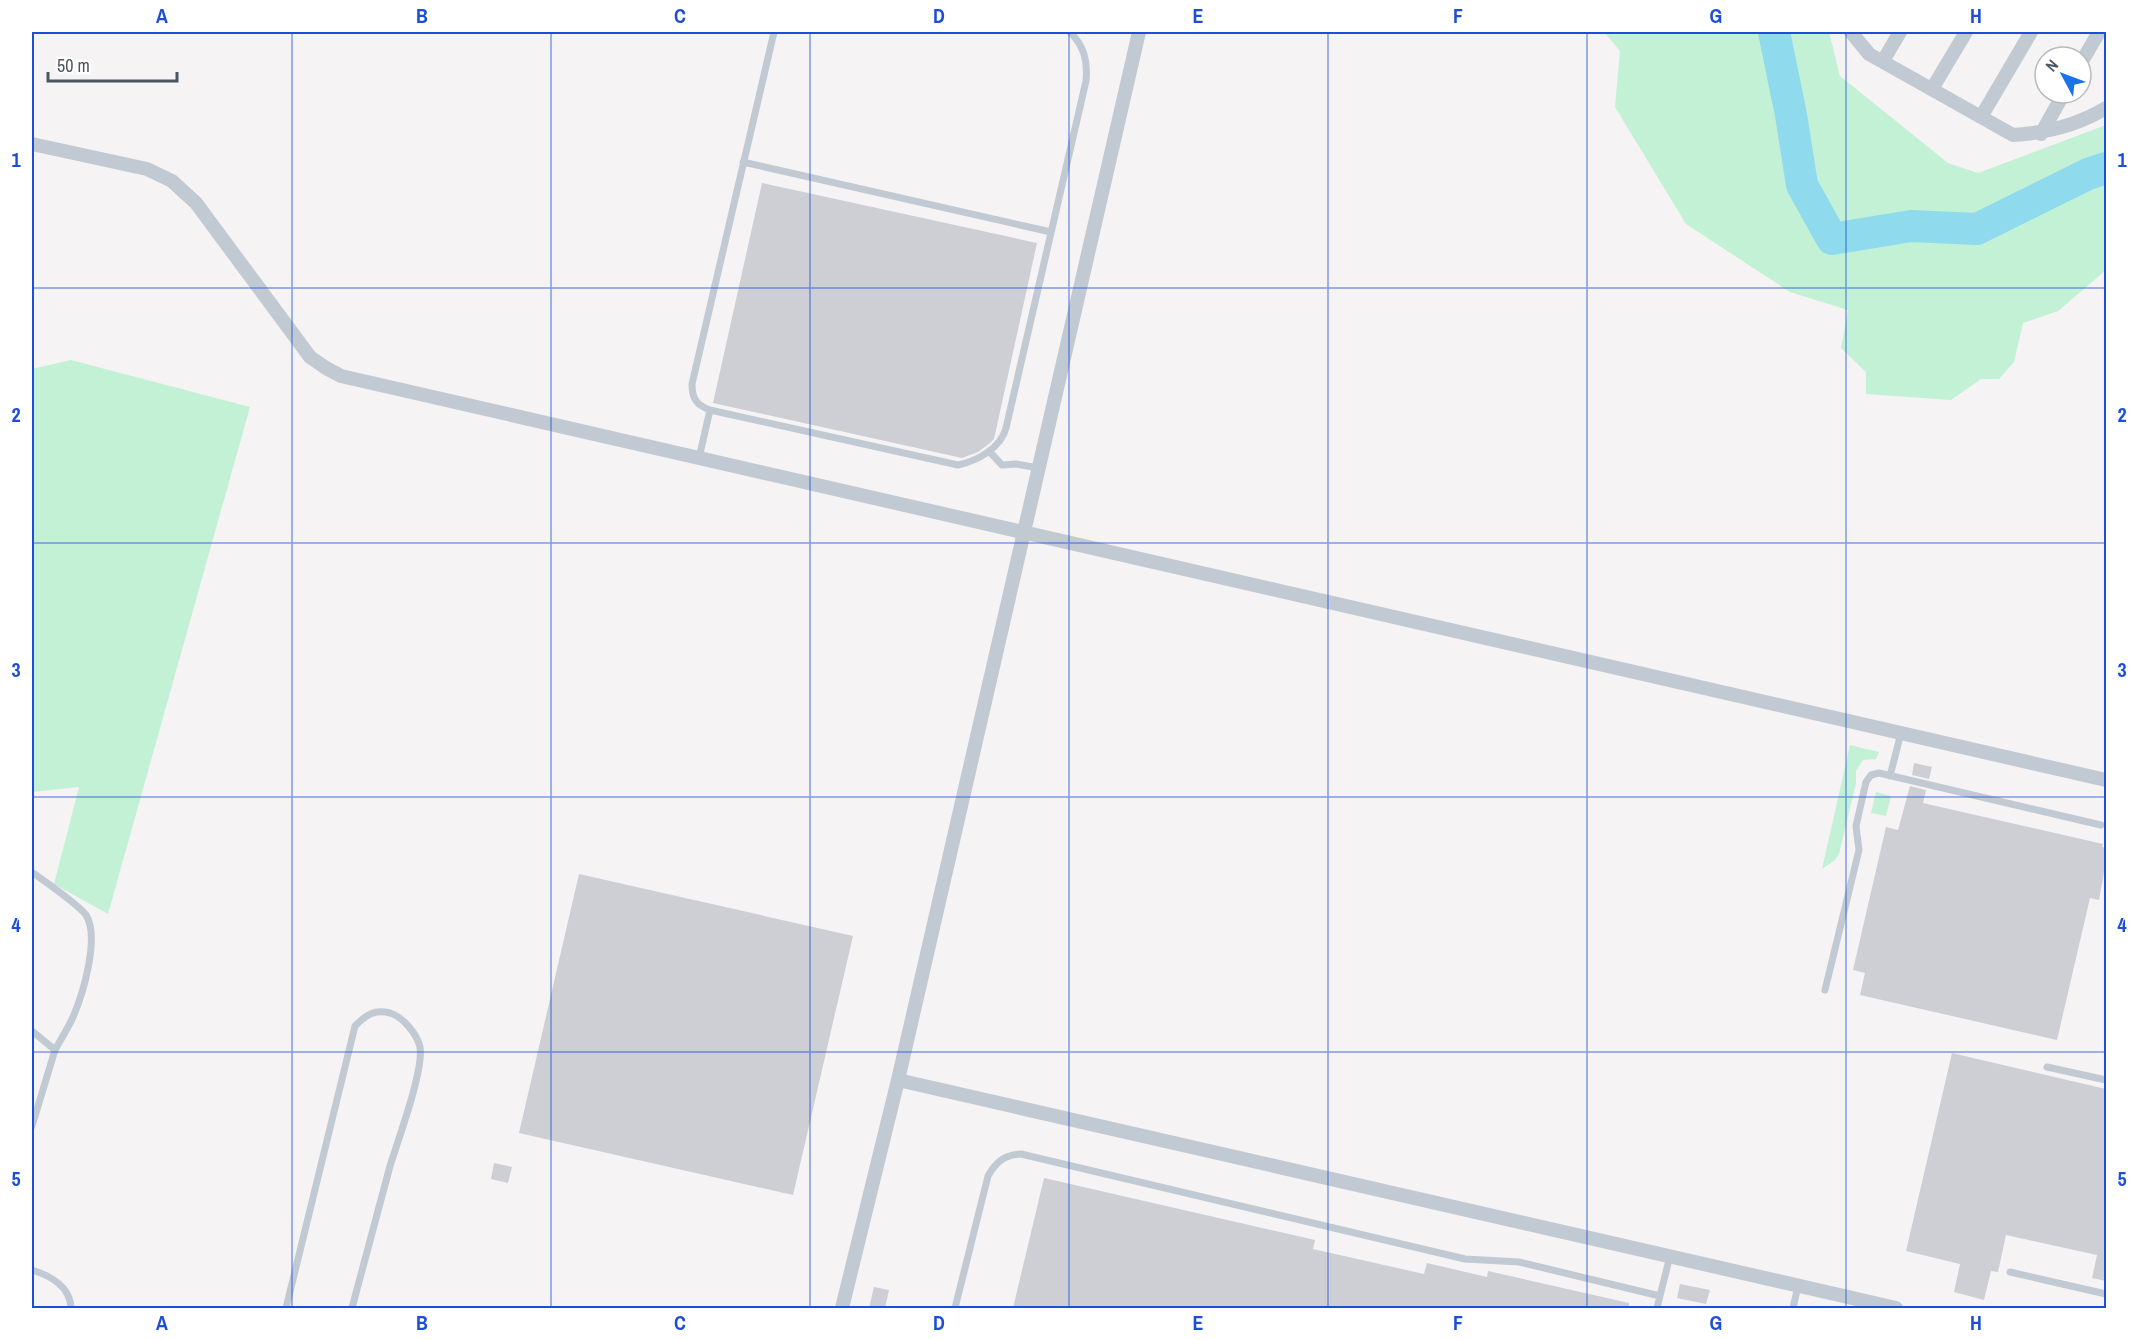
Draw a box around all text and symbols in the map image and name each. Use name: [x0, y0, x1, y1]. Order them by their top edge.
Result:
text: A: [156, 2, 168, 29]
text: B: [416, 2, 428, 29]
text: C: [674, 2, 686, 29]
text: D: [933, 2, 945, 29]
text: E: [1193, 2, 1204, 29]
text: F: [1453, 2, 1463, 29]
text: G: [1710, 2, 1722, 29]
text: H: [1970, 2, 1982, 29]
scale bar: [48, 45, 177, 83]
north arrow: [2033, 45, 2093, 105]
text: 50 m: [57, 53, 90, 78]
text: N: [2040, 54, 2063, 76]
text: 1: [11, 146, 21, 173]
text: 1: [2117, 146, 2127, 173]
text: 2: [11, 401, 21, 428]
text: 2: [2117, 401, 2127, 428]
text: 3: [11, 656, 21, 683]
text: 3: [2117, 656, 2127, 683]
text: 4: [11, 911, 21, 938]
text: 4: [2117, 911, 2127, 938]
text: 5: [11, 1165, 21, 1192]
text: 5: [2117, 1165, 2127, 1192]
text: A: [156, 1309, 168, 1336]
text: B: [416, 1309, 428, 1336]
text: C: [674, 1309, 686, 1336]
text: D: [933, 1309, 945, 1336]
text: E: [1193, 1309, 1204, 1336]
text: F: [1453, 1309, 1463, 1336]
text: G: [1710, 1309, 1722, 1336]
text: H: [1970, 1309, 1982, 1336]

